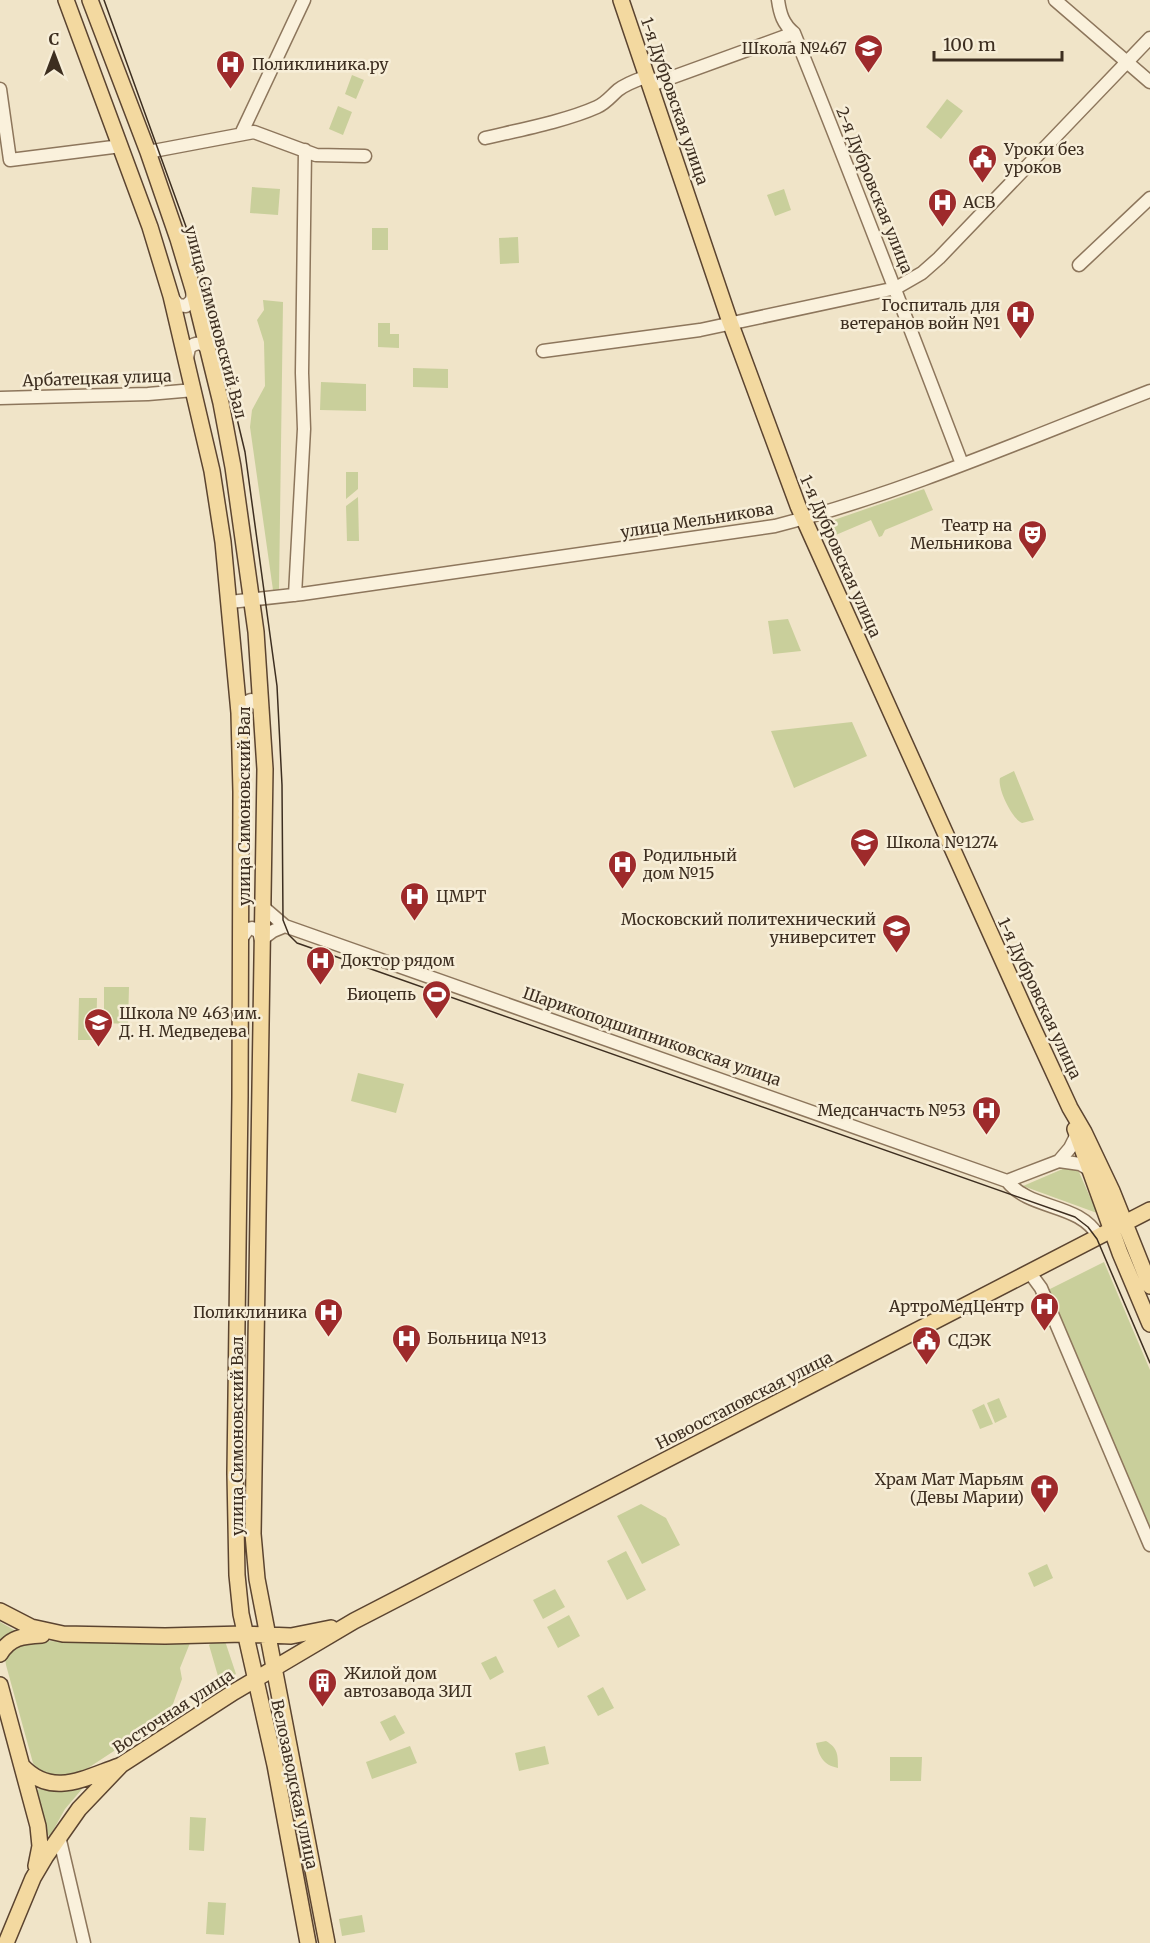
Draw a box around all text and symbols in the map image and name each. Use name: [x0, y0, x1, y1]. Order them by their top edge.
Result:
street label: 1-я Дубровская улица: [637, 15, 713, 188]
north arrow: [24, 24, 84, 84]
scale bar: [934, 24, 1062, 62]
text: С: [49, 29, 59, 49]
school or university icon: Школа №467: [852, 32, 884, 74]
text: 100 m: [943, 33, 996, 56]
place label: Школа №467: [742, 38, 847, 58]
hospital icon: Поликлиника.ру: [215, 48, 247, 90]
place label: Поликлиника.ру: [252, 54, 389, 74]
street label: 2-я Дубровская улица: [832, 104, 918, 277]
place label: Уроки без уроков: [1003, 139, 1084, 177]
public building icon: Уроки без уроков: [967, 142, 999, 184]
hospital icon: АСВ: [926, 186, 958, 228]
place label: АСВ: [962, 192, 995, 212]
street label: улица Симоновский Вал: [181, 223, 252, 421]
place label: Госпиталь для ветеранов войн №1: [840, 295, 1000, 333]
hospital icon: Госпиталь для ветеранов войн №1: [1005, 298, 1037, 340]
street label: Арбатецкая улица: [21, 365, 172, 391]
street label: 1-я Дубровская улица: [796, 472, 886, 641]
street label: улица Мельникова: [619, 498, 775, 542]
place label: Театр на Мельникова: [910, 515, 1012, 553]
theatre icon: Театр на Мельникова: [1017, 518, 1049, 560]
street label: улица Симоновский Вал: [234, 706, 254, 906]
school or university icon: Школа №1274: [849, 826, 881, 868]
place label: Школа №1274: [886, 832, 998, 852]
place label: Родильный дом №15: [642, 845, 737, 883]
hospital icon: Родильный дом №15: [606, 848, 638, 890]
hospital icon: ЦМРТ: [399, 880, 431, 922]
place label: ЦМРТ: [436, 886, 486, 906]
place label: Московский политехнический университет: [621, 909, 876, 947]
school or university icon: Московский политехнический университет: [881, 912, 913, 954]
street label: 1-я Дубровская улица: [994, 914, 1086, 1082]
hospital icon: Доктор рядом: [304, 944, 336, 986]
place label: Доктор рядом: [341, 950, 455, 970]
sports icon: Биоцепь: [421, 978, 453, 1020]
street label: Шарикоподшипниковская улица: [520, 982, 784, 1090]
place label: Биоцепь: [347, 984, 416, 1004]
place label: Школа № 463 им. Д. Н. Медведева: [119, 1003, 261, 1041]
school or university icon: Школа № 463 им. Д. Н. Медведева: [82, 1006, 114, 1048]
hospital icon: Медсанчасть №53: [971, 1094, 1003, 1136]
place label: Медсанчасть №53: [818, 1100, 966, 1120]
hospital icon: АртроМедЦентр: [1029, 1290, 1061, 1332]
hospital icon: Поликлиника: [312, 1296, 344, 1338]
place label: АртроМедЦентр: [888, 1296, 1024, 1316]
place label: Поликлиника: [193, 1302, 307, 1322]
hospital icon: Больница №13: [390, 1322, 422, 1364]
public building icon: СДЭК: [911, 1324, 943, 1366]
place label: Больница №13: [427, 1328, 547, 1348]
place label: СДЭК: [948, 1330, 992, 1350]
street label: улица Симоновский Вал: [227, 1336, 247, 1536]
street label: Новоостаповская улица: [652, 1346, 836, 1453]
place label: Храм Мат Марьям (Девы Марии): [875, 1469, 1024, 1507]
church icon: Храм Мат Марьям (Девы Марии): [1029, 1472, 1061, 1514]
place label: Жилой дом автозавода ЗИЛ: [344, 1663, 472, 1701]
street label: Восточная улица: [109, 1664, 238, 1758]
building icon: Жилой дом автозавода ЗИЛ: [307, 1666, 339, 1708]
street label: Велозаводская улица: [267, 1697, 323, 1871]

